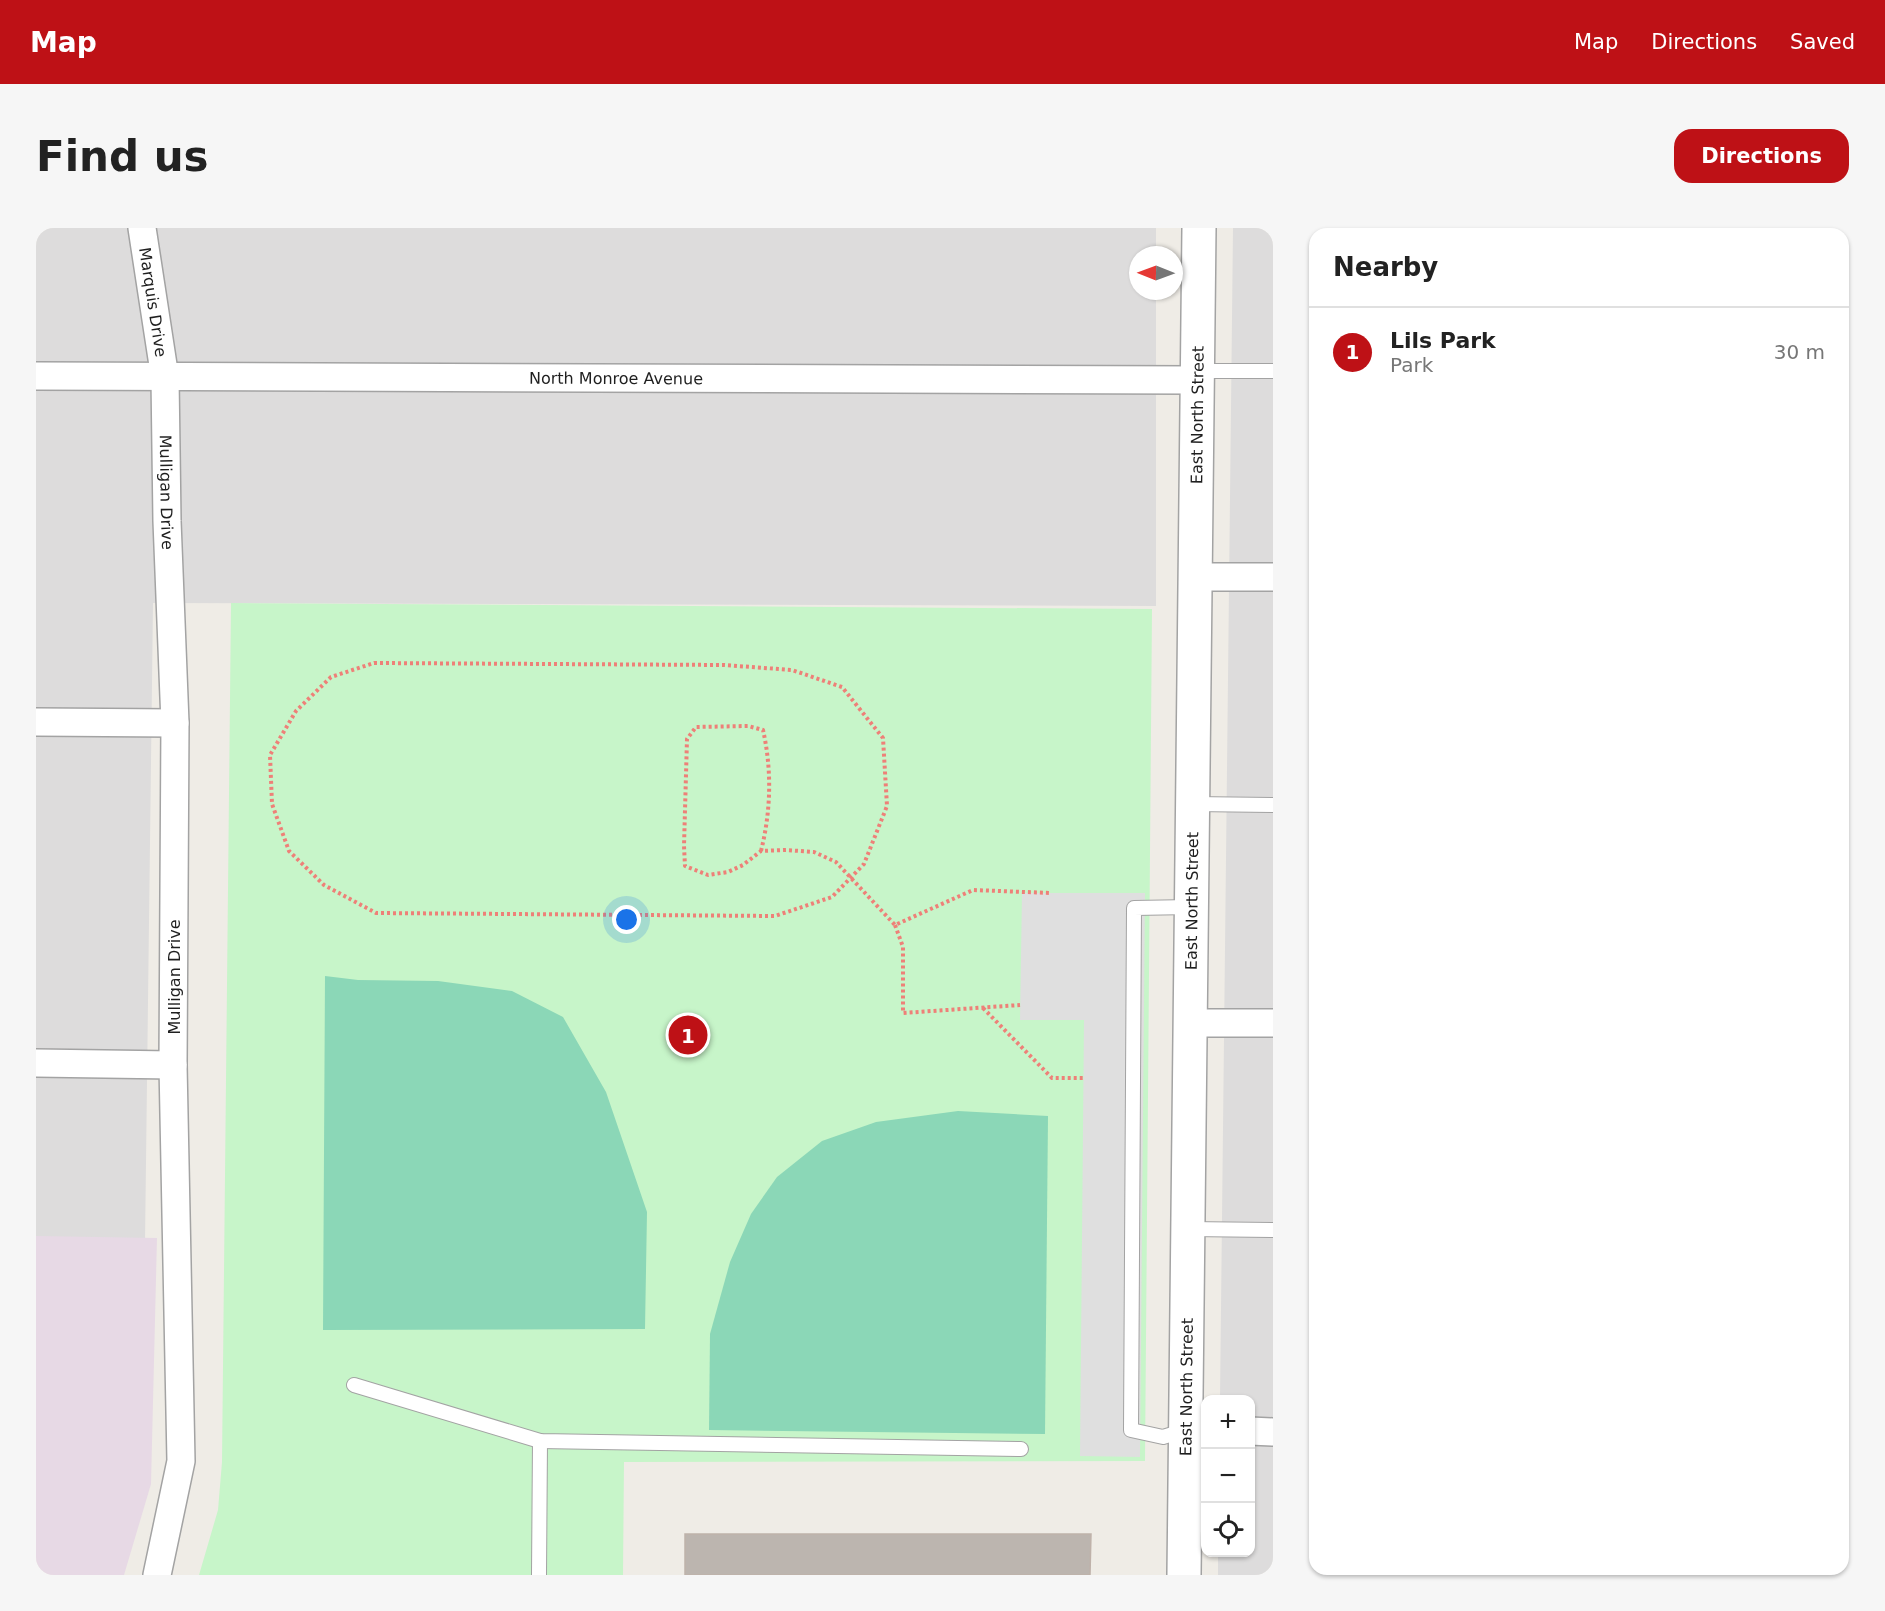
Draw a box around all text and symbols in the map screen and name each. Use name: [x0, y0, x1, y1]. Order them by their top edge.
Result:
text: Map: [30, 26, 97, 59]
text: Map: [1574, 30, 1618, 54]
text: Directions: [1651, 30, 1757, 54]
text: Saved: [1790, 30, 1855, 54]
button: Directions: [1674, 129, 1849, 183]
text: Find us: [36, 132, 209, 181]
street label: Marquis Drive: [136, 246, 171, 358]
north arrow: [1129, 246, 1183, 300]
text: Nearby: [1333, 252, 1438, 282]
text: Lils Park: [1390, 328, 1496, 353]
text: 1: [1346, 340, 1359, 364]
text: 30 m: [1774, 340, 1825, 364]
street label: East North Street: [1187, 346, 1207, 484]
text: Park: [1390, 353, 1433, 377]
street label: North Monroe Avenue: [529, 368, 703, 388]
street label: Mulligan Drive: [156, 435, 178, 550]
street label: East North Street: [1181, 832, 1202, 970]
your location: [612, 905, 641, 934]
street label: Mulligan Drive: [165, 919, 184, 1035]
pin: 1: [668, 1012, 708, 1058]
street label: East North Street: [1176, 1318, 1196, 1456]
map controls: [1201, 1395, 1255, 1557]
button: +: [1201, 1395, 1255, 1449]
button: −: [1201, 1449, 1255, 1503]
button: locate: [1201, 1503, 1255, 1557]

